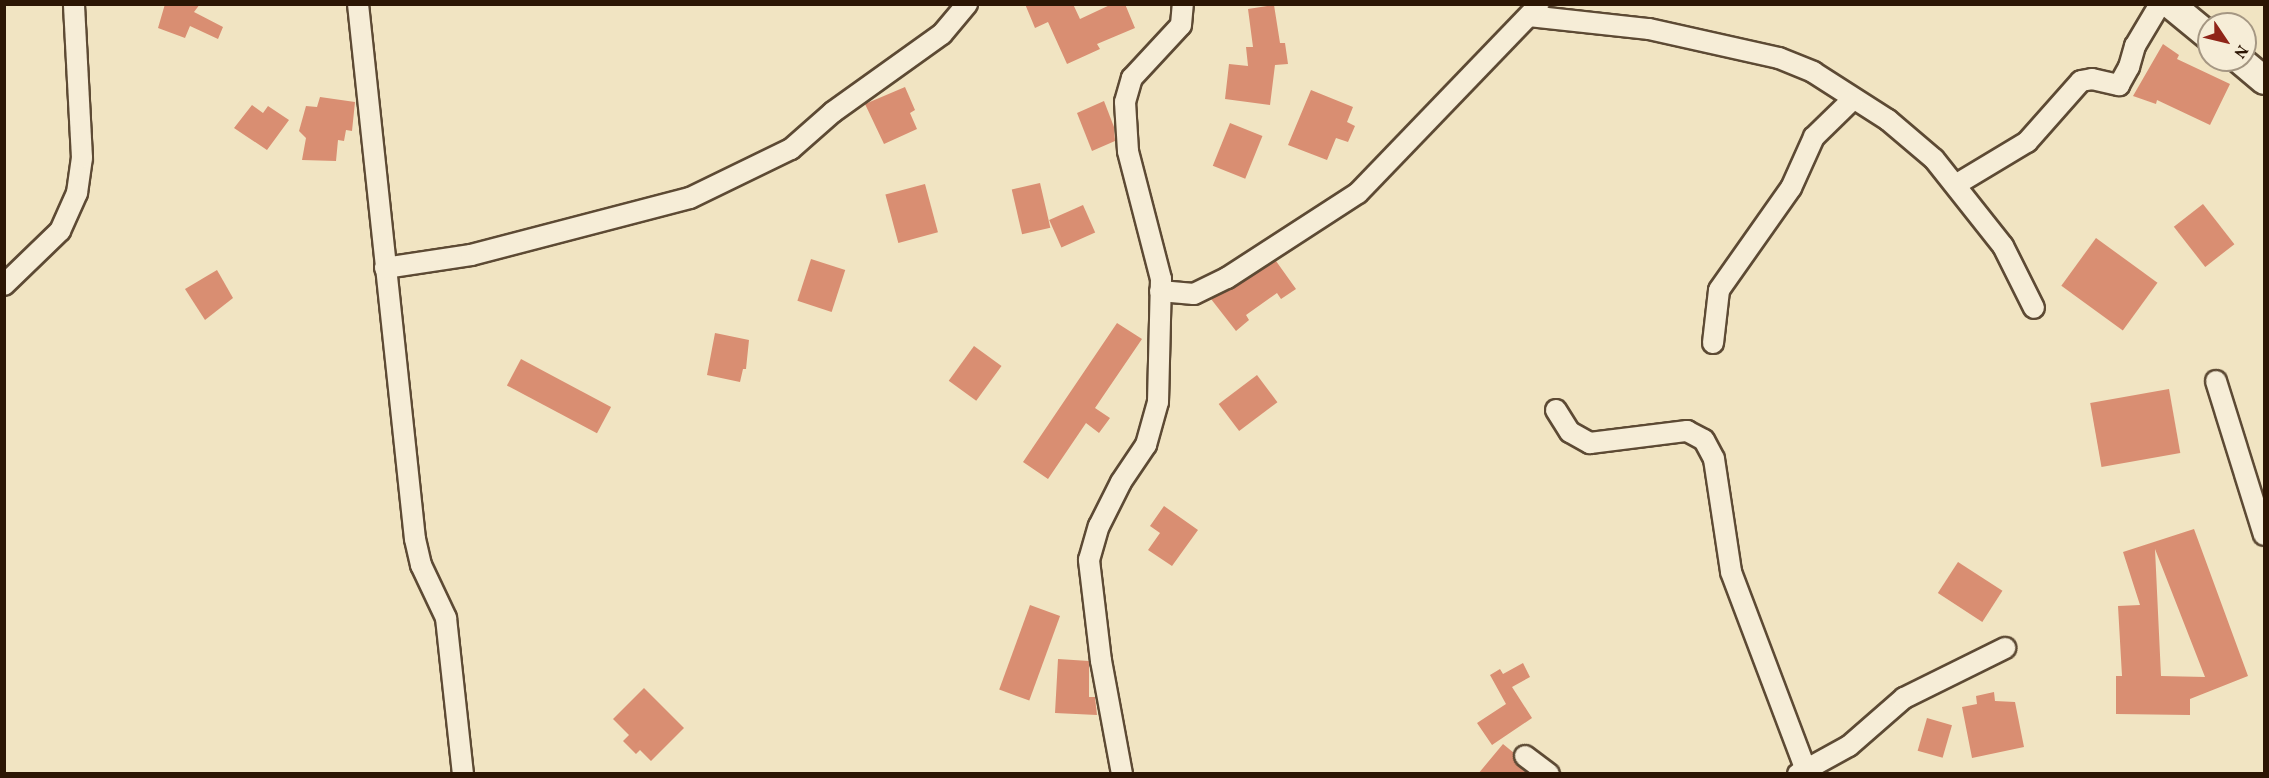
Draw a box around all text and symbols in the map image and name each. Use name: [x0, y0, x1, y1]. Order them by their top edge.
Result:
north arrow: [2197, 12, 2257, 72]
text: N: [2228, 40, 2252, 62]

